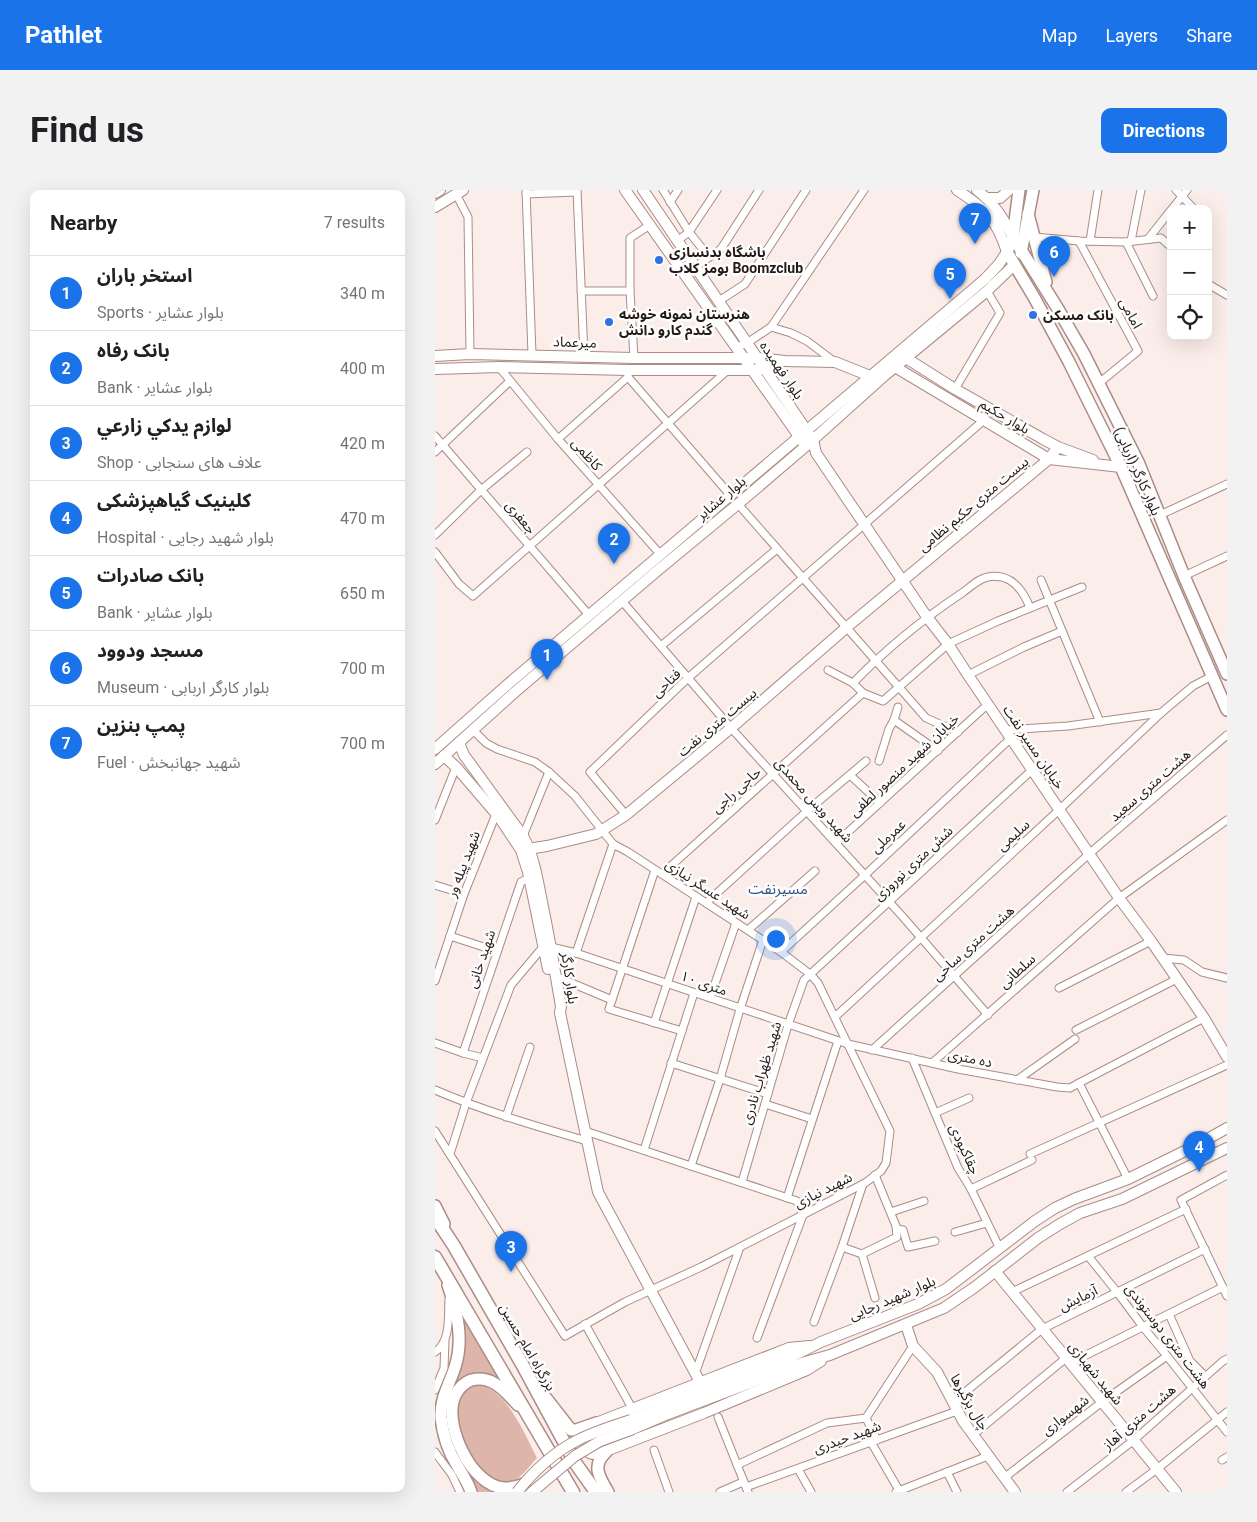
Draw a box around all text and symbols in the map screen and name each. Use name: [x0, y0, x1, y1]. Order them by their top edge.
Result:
text: Pathlet: [25, 21, 102, 49]
text: Map: [1042, 25, 1077, 46]
text: Layers: [1105, 25, 1158, 46]
text: Share: [1186, 25, 1232, 46]
button: Directions: [1101, 108, 1227, 153]
text: Find us: [30, 110, 144, 151]
pin: 7: [959, 203, 991, 244]
map controls: [1167, 205, 1212, 340]
button: +: [1167, 205, 1212, 250]
text: Nearby: [50, 211, 117, 235]
text: 7 results: [324, 213, 385, 232]
pin: 6: [1038, 236, 1070, 277]
place label: باشگاه بدنسازی بومز کلاب Boomzclub: [669, 244, 803, 277]
button: −: [1167, 250, 1212, 295]
marker: باشگاه بدنسازی بومز کلاب Boomzclub: [653, 254, 665, 266]
pin: 5: [934, 258, 966, 299]
text: استخر باران: [97, 264, 192, 287]
text: 1: [61, 284, 71, 303]
text: 340 m: [340, 284, 385, 303]
street label: امامی: [1115, 295, 1146, 332]
button: locate: [1167, 295, 1212, 340]
text: Sports · بلوار عشایر: [97, 303, 224, 322]
place label: هنرستان نمونه خوشه گندم کارو دانش: [619, 306, 750, 341]
place label: بانک مسکن: [1043, 307, 1114, 323]
marker: بانک مسکن: [1027, 309, 1039, 321]
marker: هنرستان نمونه خوشه گندم کارو دانش: [603, 316, 615, 328]
street label: میرعماد: [553, 333, 597, 352]
street label: بلوار فهمیده: [756, 338, 807, 403]
text: بانک رفاه: [97, 339, 170, 362]
text: 2: [61, 359, 71, 378]
text: 400 m: [340, 359, 385, 378]
text: Bank · بلوار عشایر: [97, 378, 212, 397]
street label: بلوار حکیم: [976, 395, 1033, 440]
text: لوازم يدكي زارعي: [97, 414, 232, 437]
street label: بلوار کارگر (اربابی): [1110, 424, 1165, 518]
text: 3: [61, 434, 71, 453]
text: 420 m: [340, 434, 385, 453]
street label: کاظمی: [568, 435, 606, 474]
text: Shop · علاف های سنجابی: [97, 453, 262, 472]
street label: بیست متری حکیم نظامی: [915, 453, 1034, 557]
street label: بلوار عشایر: [692, 473, 750, 525]
text: کلینیک گیاهپزشکی: [97, 489, 251, 512]
street label: جعفری: [502, 497, 540, 538]
text: 4: [61, 509, 71, 528]
text: 470 m: [340, 509, 385, 528]
pin: 2: [598, 523, 630, 564]
text: Hospital · بلوار شهید رجایی: [97, 528, 274, 547]
text: بانک صادرات: [97, 564, 204, 587]
text: 5: [61, 584, 71, 603]
text: 650 m: [340, 584, 385, 603]
text: Bank · بلوار عشایر: [97, 603, 212, 622]
text: مسجد ودوود: [97, 639, 203, 662]
pin: 1: [531, 639, 563, 680]
text: 6: [61, 659, 71, 678]
text: 700 m: [340, 659, 385, 678]
street label: فتاحی: [648, 666, 685, 701]
text: Museum · بلوار کارگر اربابی: [97, 678, 269, 697]
street label: بیست متری نفت: [674, 684, 760, 760]
street label: خیابان مسیر نفت: [999, 702, 1068, 793]
street label: خیابان شهید منصور لطفی: [846, 710, 963, 821]
text: پمپ بنزین: [97, 714, 186, 737]
text: 7: [61, 734, 71, 753]
text: 700 m: [340, 734, 385, 753]
street label: هشت متری سعید: [1106, 746, 1194, 825]
text: Fuel · شهید جهانبخش: [97, 753, 241, 772]
street label: شهید ویس محمدی: [771, 754, 856, 846]
street label: حاجی راجی: [708, 764, 765, 817]
street label: عمرملی: [867, 816, 909, 857]
street label: سلیمی: [993, 816, 1033, 855]
street label: شش متری نوروزی: [870, 822, 956, 904]
street label: شهید پیله ور: [443, 829, 485, 901]
street label: شهید عسگر نیازی: [662, 856, 754, 923]
district label: مسیرنفت: [748, 880, 808, 898]
street label: هشت متری ساحی: [929, 902, 1018, 985]
your location: [763, 926, 789, 952]
street label: شهید خانی: [464, 928, 499, 991]
street label: بلوار کارگر: [557, 950, 582, 1005]
street label: سلطانی: [996, 951, 1039, 992]
street label: ۱۰ متری: [678, 968, 729, 999]
street label: شهید ظهراب نادری: [738, 1019, 785, 1127]
street label: ده متری: [946, 1046, 994, 1071]
street label: چقاکبودی: [945, 1121, 984, 1178]
pin: 4: [1183, 1131, 1215, 1172]
street label: شهید نیازی: [791, 1169, 855, 1212]
pin: 3: [495, 1231, 527, 1272]
street label: بلوار شهید رجایی: [846, 1273, 938, 1324]
street label: هشت متری دوستوندی: [1121, 1280, 1214, 1392]
street label: آزمایش: [1056, 1281, 1101, 1315]
street label: بزرگراه امام حسین: [494, 1301, 560, 1395]
street label: شهید شهبازی: [1065, 1338, 1126, 1409]
street label: چال بزگیرها: [946, 1371, 993, 1434]
street label: هشت متری آهاز: [1098, 1381, 1179, 1454]
street label: شهسواری: [1038, 1392, 1092, 1439]
street label: شهید حیدری: [811, 1417, 883, 1458]

